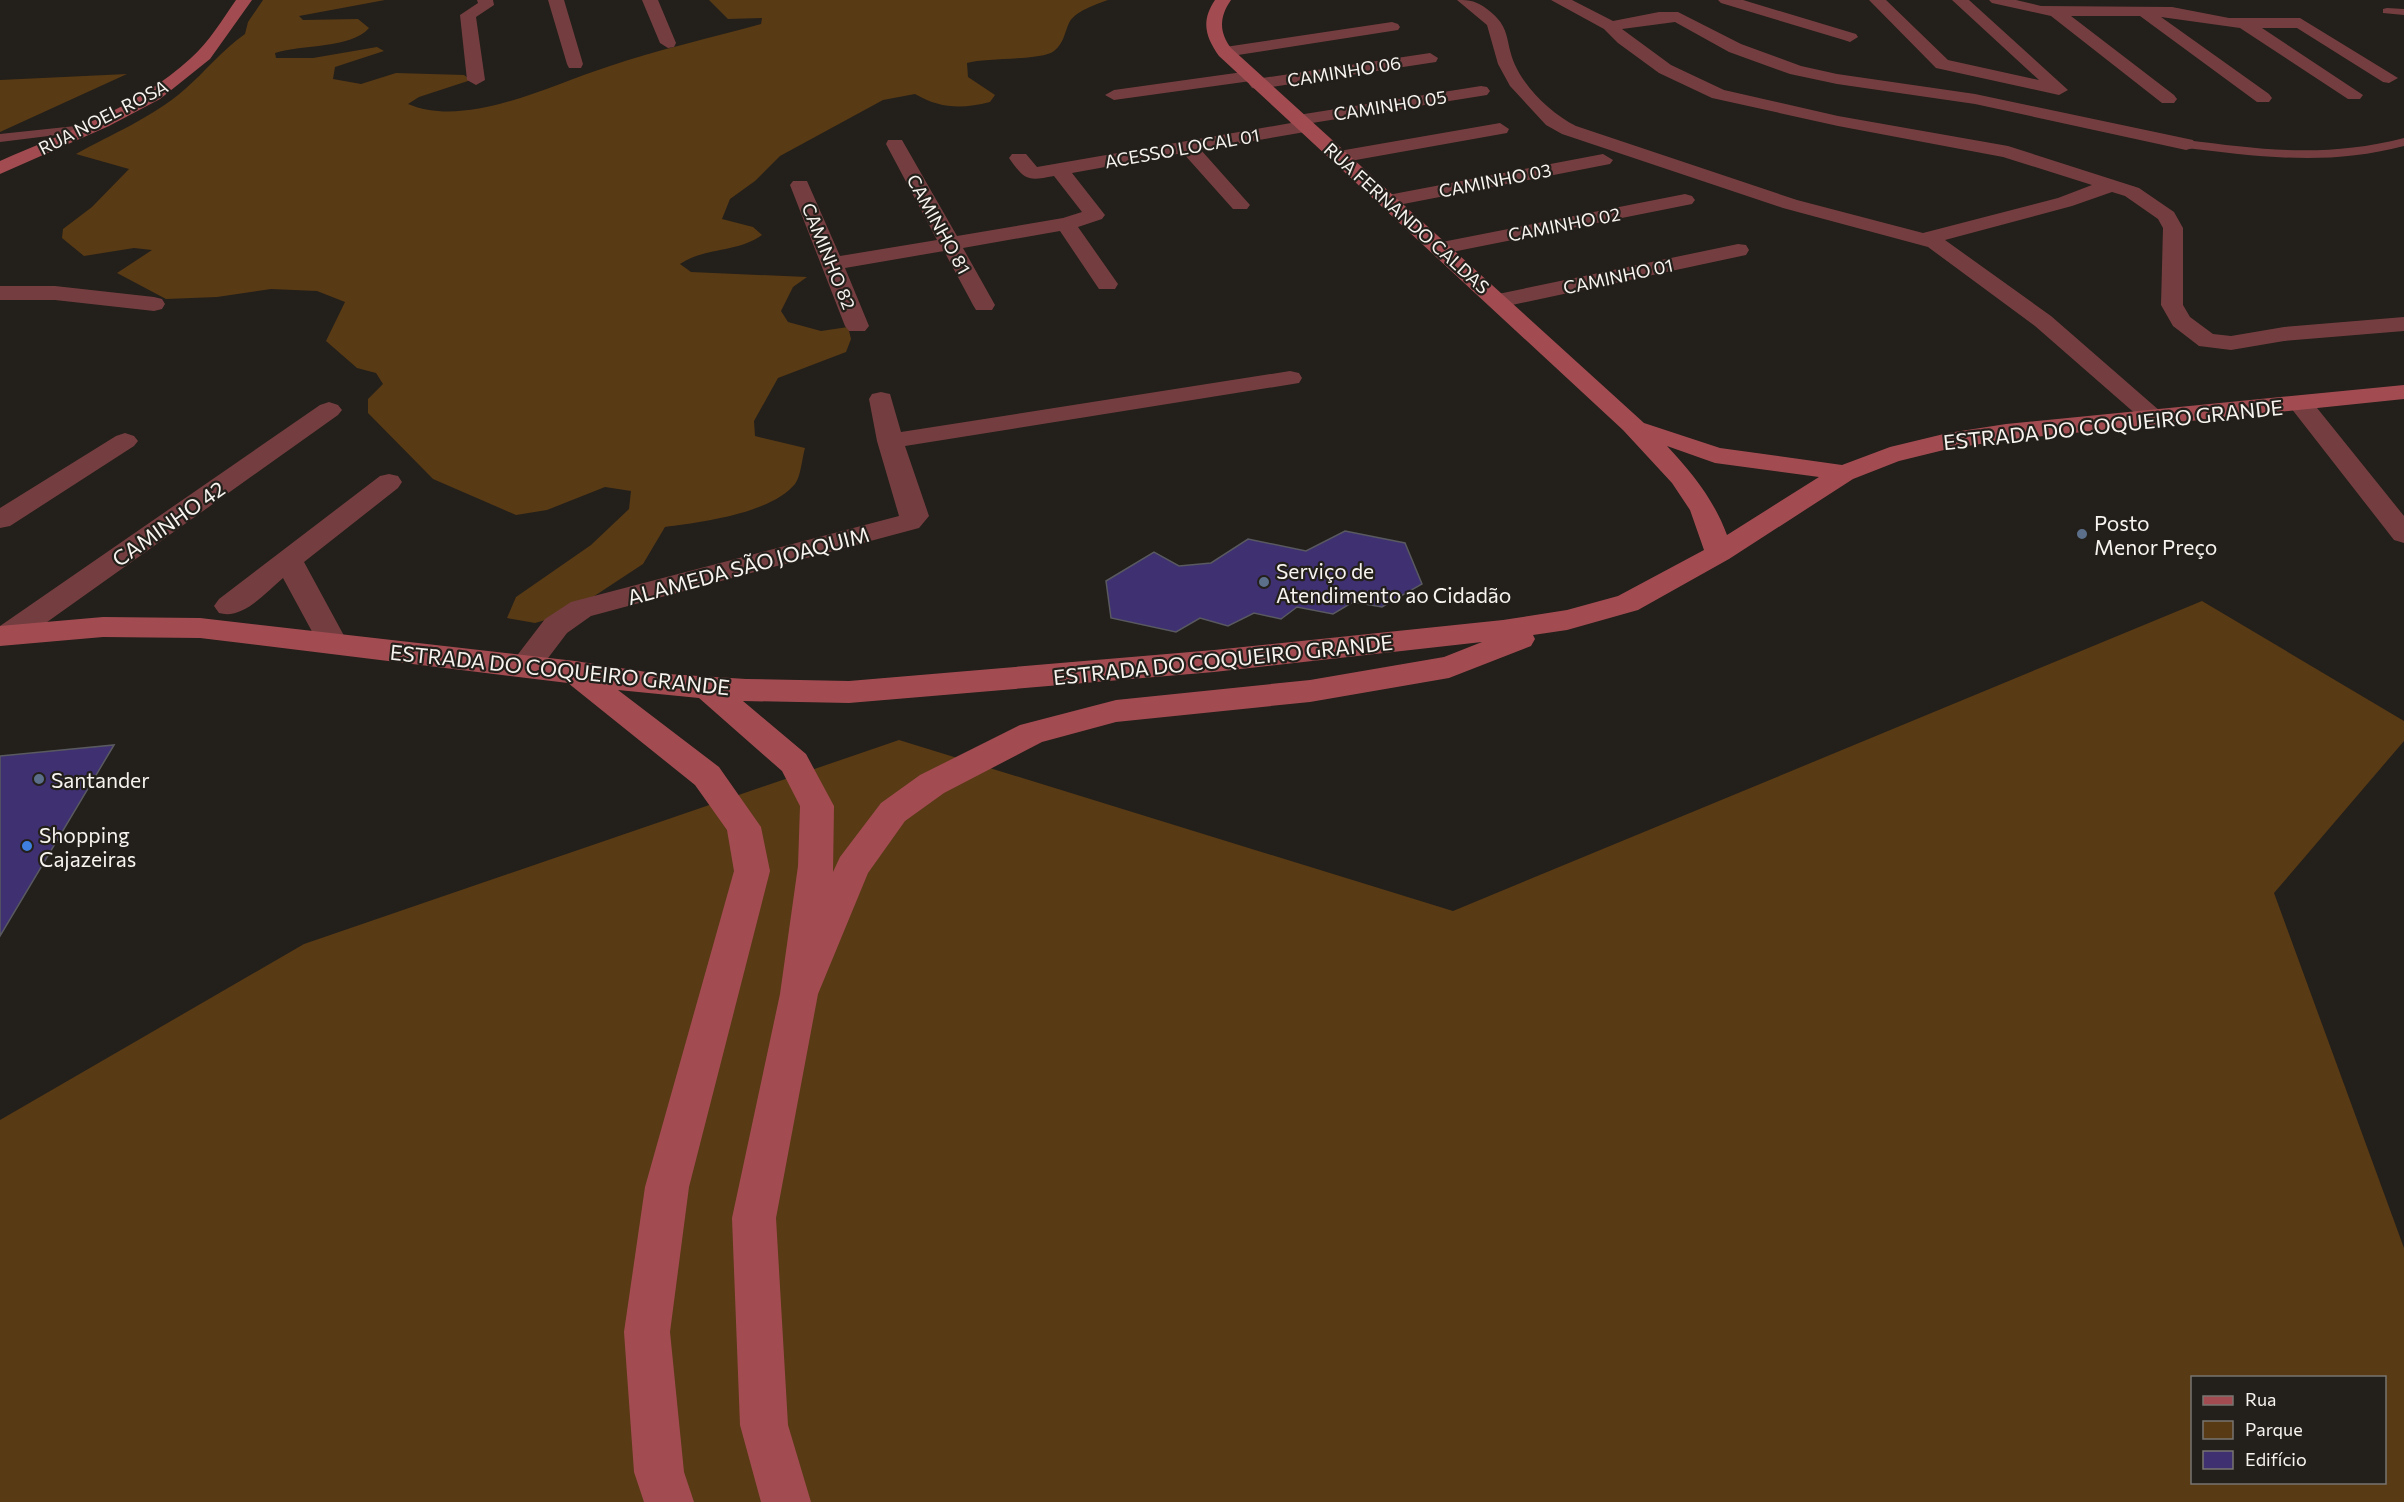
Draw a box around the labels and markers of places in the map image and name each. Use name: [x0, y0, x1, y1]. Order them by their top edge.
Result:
place label: Posto Menor Preço: [2094, 510, 2217, 559]
marker: Posto Menor Preço: [2075, 527, 2089, 541]
place label: Serviço de Atendimento ao Cidadão: [1276, 558, 1511, 607]
marker: Serviço de Atendimento ao Cidadão: [1257, 575, 1271, 589]
place label: Santander: [51, 767, 150, 792]
marker: Santander: [32, 772, 46, 786]
place label: Shopping Cajazeiras: [39, 822, 136, 871]
marker: Shopping Cajazeiras: [20, 839, 34, 853]

